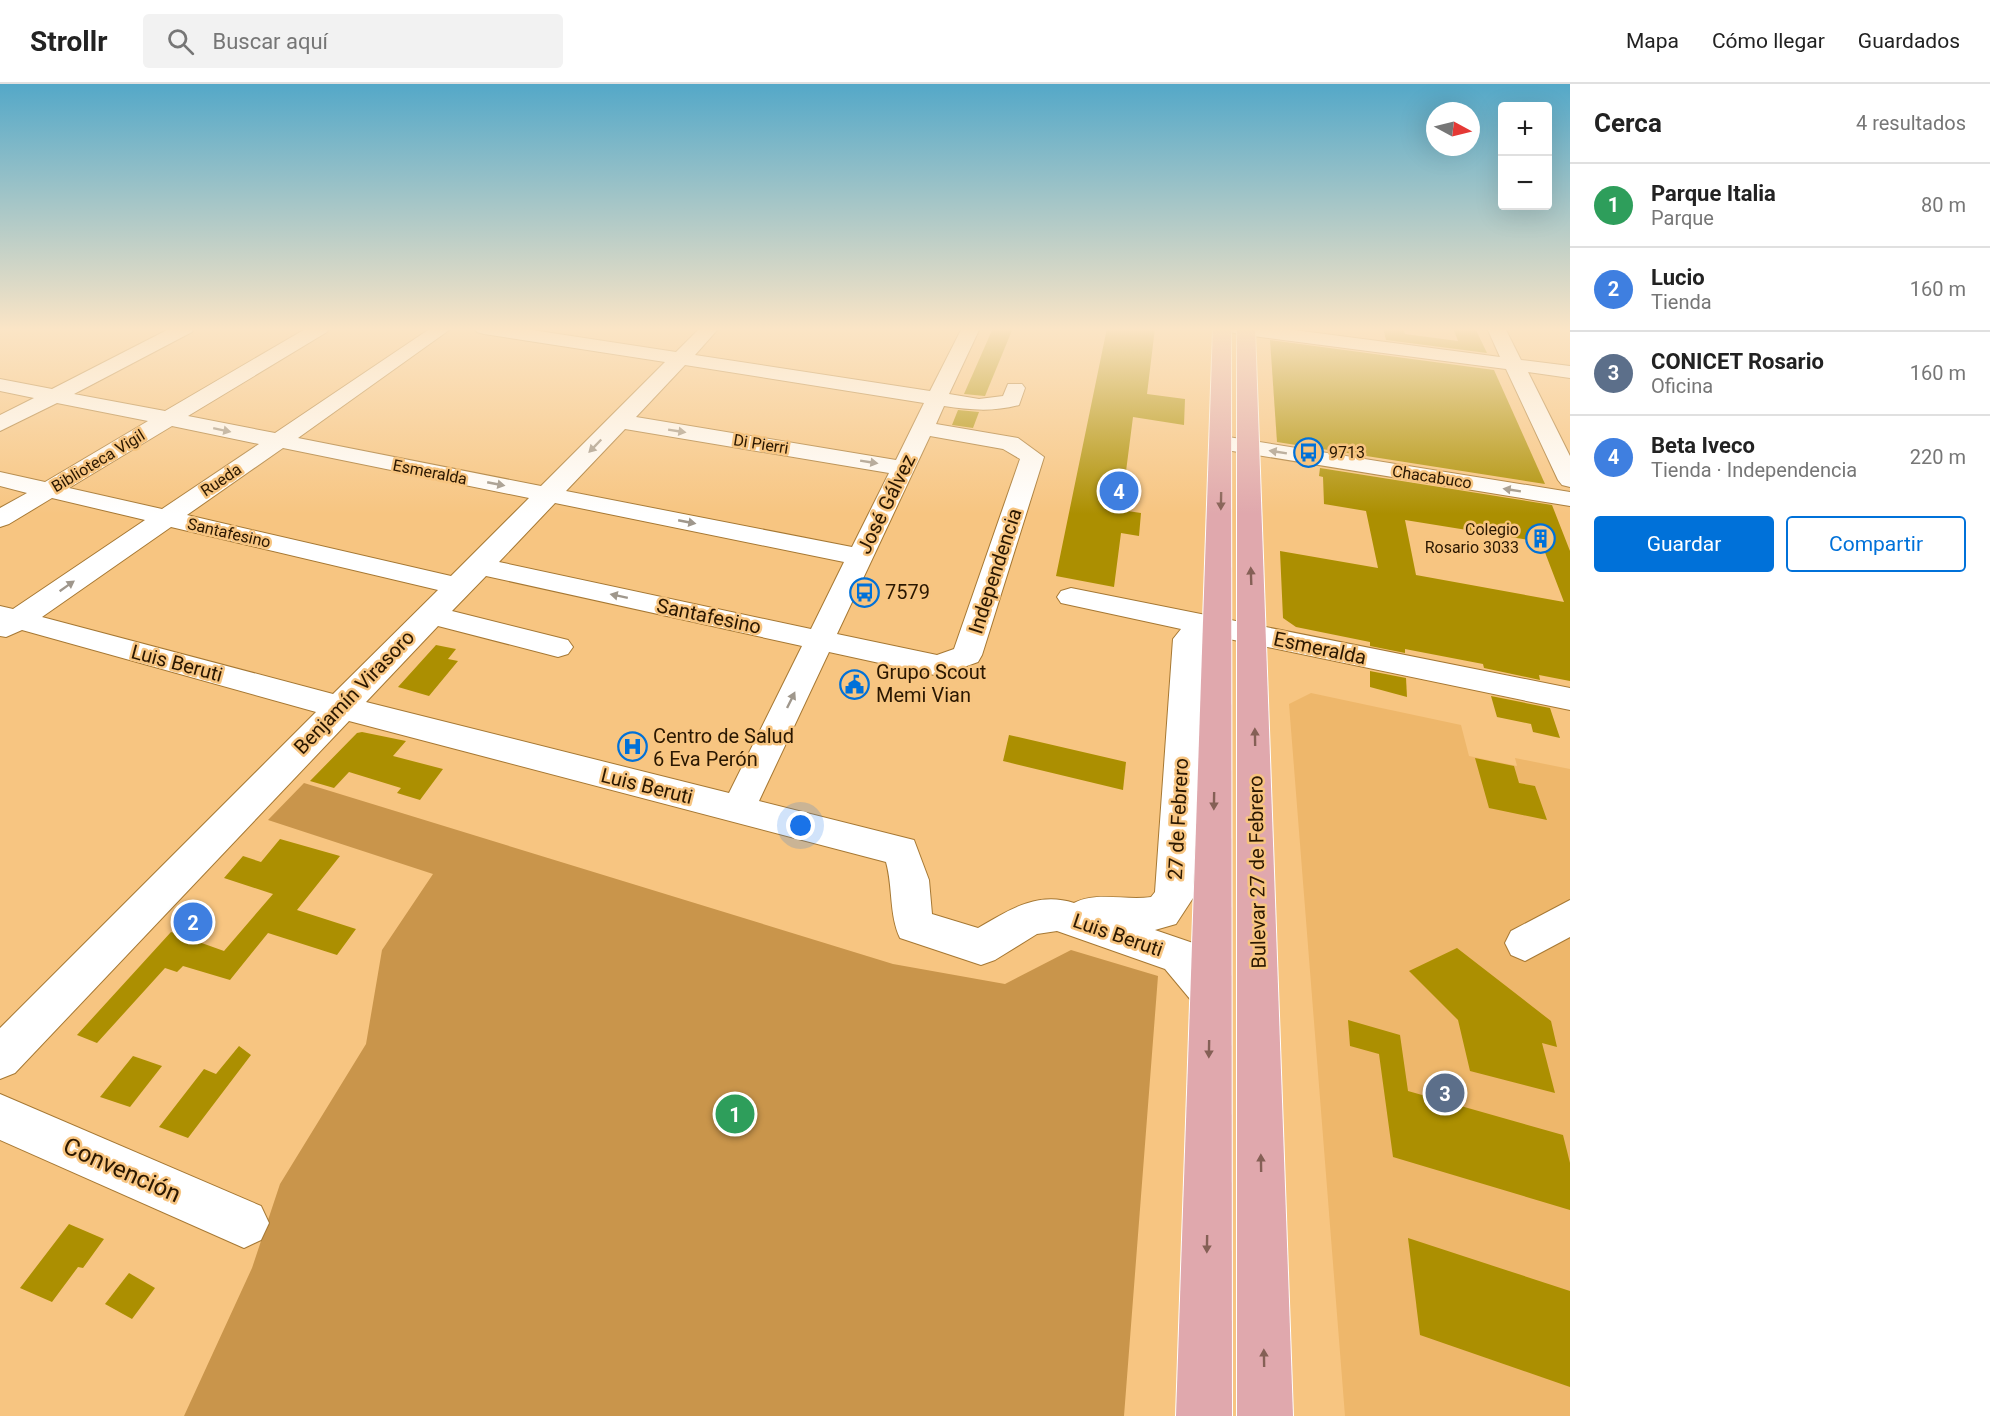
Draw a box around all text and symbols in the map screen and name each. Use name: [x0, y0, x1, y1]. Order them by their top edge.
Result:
search box: [143, 14, 563, 68]
text: Strollr: [30, 25, 107, 58]
icon: search: [164, 25, 197, 58]
text: Buscar aquí: [212, 29, 328, 54]
text: Mapa: [1626, 29, 1679, 53]
text: Cómo llegar: [1712, 29, 1825, 53]
text: Guardados: [1858, 29, 1960, 53]
north arrow: [1426, 102, 1480, 156]
map controls: [1498, 102, 1552, 210]
button: +: [1498, 102, 1552, 156]
text: Cerca: [1594, 108, 1662, 138]
text: 4 resultados: [1856, 111, 1966, 135]
button: −: [1498, 156, 1552, 210]
text: Parque Italia: [1651, 181, 1776, 206]
text: 1: [1608, 193, 1619, 217]
text: 80 m: [1921, 193, 1966, 217]
text: Parque: [1651, 206, 1714, 230]
text: Lucio: [1651, 265, 1705, 290]
text: 2: [1608, 277, 1619, 301]
text: 160 m: [1910, 277, 1966, 301]
text: Tienda: [1651, 290, 1712, 314]
text: CONICET Rosario: [1651, 349, 1824, 374]
text: 3: [1608, 361, 1619, 385]
text: 160 m: [1910, 361, 1966, 385]
text: Oficina: [1651, 374, 1713, 398]
street label: Biblioteca Vigil: [48, 426, 148, 496]
one-way arrow: [213, 426, 232, 435]
one-way arrow: [667, 426, 686, 435]
street label: Di Pierri: [732, 430, 790, 458]
text: Beta Iveco: [1651, 433, 1755, 458]
bus stop icon: 9713: [1292, 436, 1324, 468]
one-way arrow: [588, 438, 602, 453]
place label: 9713: [1329, 443, 1365, 462]
text: 4: [1608, 445, 1619, 469]
text: 220 m: [1910, 445, 1966, 469]
one-way arrow: [1269, 447, 1288, 456]
street label: José Gálvez: [852, 450, 920, 558]
street label: Esmeralda: [391, 455, 469, 489]
one-way arrow: [860, 458, 879, 467]
text: Tienda · Independencia: [1651, 458, 1857, 482]
street label: Rueda: [197, 460, 245, 500]
street label: Chacabuco: [1391, 461, 1473, 493]
pin: 4: [1100, 468, 1138, 514]
one-way arrow: [486, 480, 505, 490]
one-way arrow: [1503, 485, 1522, 494]
one-way arrow: [1216, 492, 1225, 511]
street label: Independencia: [963, 505, 1027, 637]
street label: Santafesino: [185, 514, 273, 552]
button: Guardar: [1594, 516, 1774, 572]
button: Compartir: [1786, 516, 1966, 572]
one-way arrow: [678, 518, 697, 527]
place label: Colegio Rosario 3033: [1425, 520, 1519, 557]
building icon: Colegio Rosario 3033: [1524, 522, 1556, 554]
one-way arrow: [1246, 566, 1256, 585]
bus stop icon: 7579: [848, 576, 880, 608]
place label: 7579: [885, 580, 930, 604]
one-way arrow: [59, 581, 75, 592]
one-way arrow: [610, 591, 629, 600]
street label: Santafesino: [655, 593, 763, 639]
street label: Benjamín Virasoro: [289, 625, 419, 759]
street label: Esmeralda: [1271, 626, 1369, 670]
street label: Luis Beruti: [129, 639, 225, 687]
place label: Grupo Scout Memi Vian: [876, 660, 986, 707]
public building icon: Grupo Scout Memi Vian: [839, 668, 871, 700]
one-way arrow: [787, 691, 796, 708]
place label: Centro de Salud 6 Eva Perón: [653, 724, 794, 771]
one-way arrow: [1250, 727, 1260, 746]
hospital icon: Centro de Salud 6 Eva Perón: [616, 731, 648, 763]
street label: 27 de Febrero: [1163, 757, 1193, 881]
street label: Luis Beruti: [599, 763, 695, 809]
street label: Bulevar 27 de Febrero: [1243, 775, 1271, 969]
one-way arrow: [1210, 792, 1219, 811]
your location: [786, 811, 815, 840]
pin: 2: [174, 900, 212, 944]
street label: Luis Beruti: [1070, 908, 1166, 962]
one-way arrow: [1204, 1040, 1214, 1059]
pin: 3: [1426, 1070, 1464, 1116]
pin: 1: [716, 1092, 754, 1136]
street label: Convención: [59, 1132, 185, 1208]
one-way arrow: [1257, 1153, 1266, 1172]
one-way arrow: [1202, 1235, 1212, 1254]
one-way arrow: [1260, 1348, 1269, 1367]

